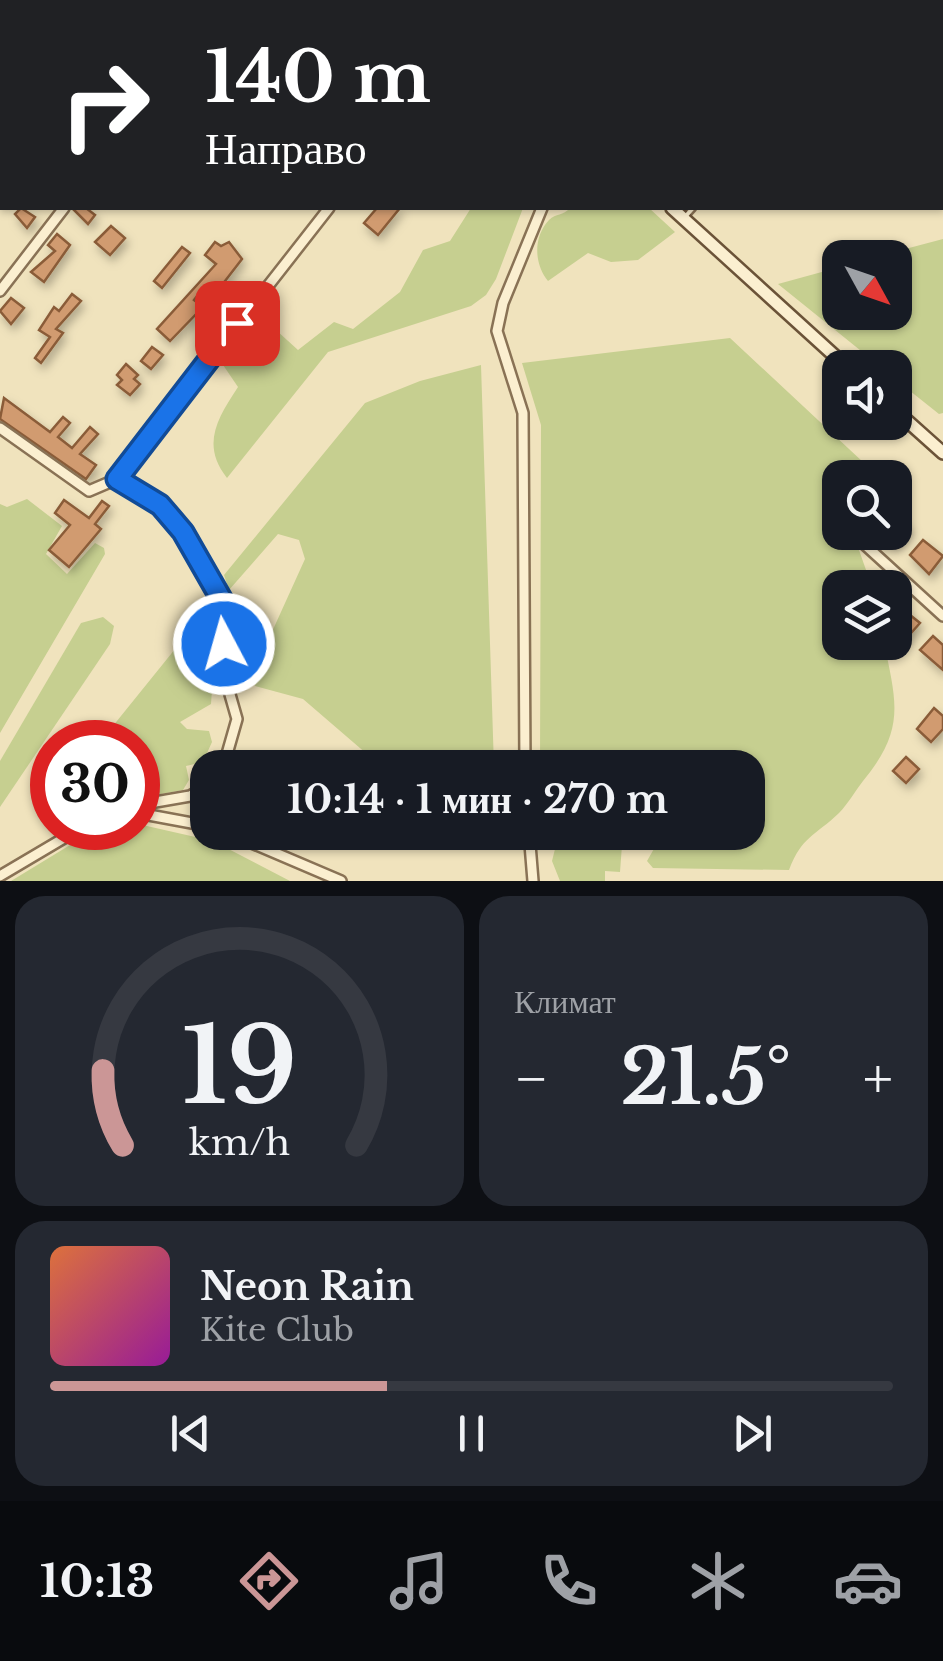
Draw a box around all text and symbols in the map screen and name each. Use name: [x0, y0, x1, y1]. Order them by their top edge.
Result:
text: 140 m: [205, 34, 431, 121]
icon: right: [40, 40, 170, 170]
text: Направо: [205, 120, 367, 176]
north arrow: [822, 240, 912, 330]
map controls: [822, 240, 912, 660]
pin: [195, 281, 280, 366]
icon: arrive: [210, 296, 265, 351]
button: sound: [822, 350, 912, 440]
button: search: [822, 460, 912, 550]
button: layers: [822, 570, 912, 660]
position arrow: [172, 592, 276, 696]
speed limit sign: 30: [30, 720, 160, 850]
text: 10:14 · 1 мин · 270 m: [287, 776, 668, 823]
text: Климат: [514, 982, 616, 1022]
text: 19: [182, 1002, 297, 1131]
text: 21.5°: [620, 1031, 791, 1124]
text: −: [514, 1045, 549, 1113]
text: +: [863, 1045, 893, 1113]
text: km/h: [189, 1120, 290, 1165]
text: Neon Rain: [200, 1263, 414, 1310]
text: Kite Club: [200, 1310, 354, 1350]
icon: previous: [163, 1406, 218, 1461]
icon: pause: [444, 1406, 499, 1461]
icon: next: [725, 1406, 780, 1461]
icon: directions: [234, 1546, 304, 1616]
icon: music: [384, 1546, 454, 1616]
icon: phone: [534, 1546, 604, 1616]
icon: climate: [683, 1546, 753, 1616]
icon: car: [833, 1546, 903, 1616]
text: 10:13: [40, 1553, 155, 1609]

